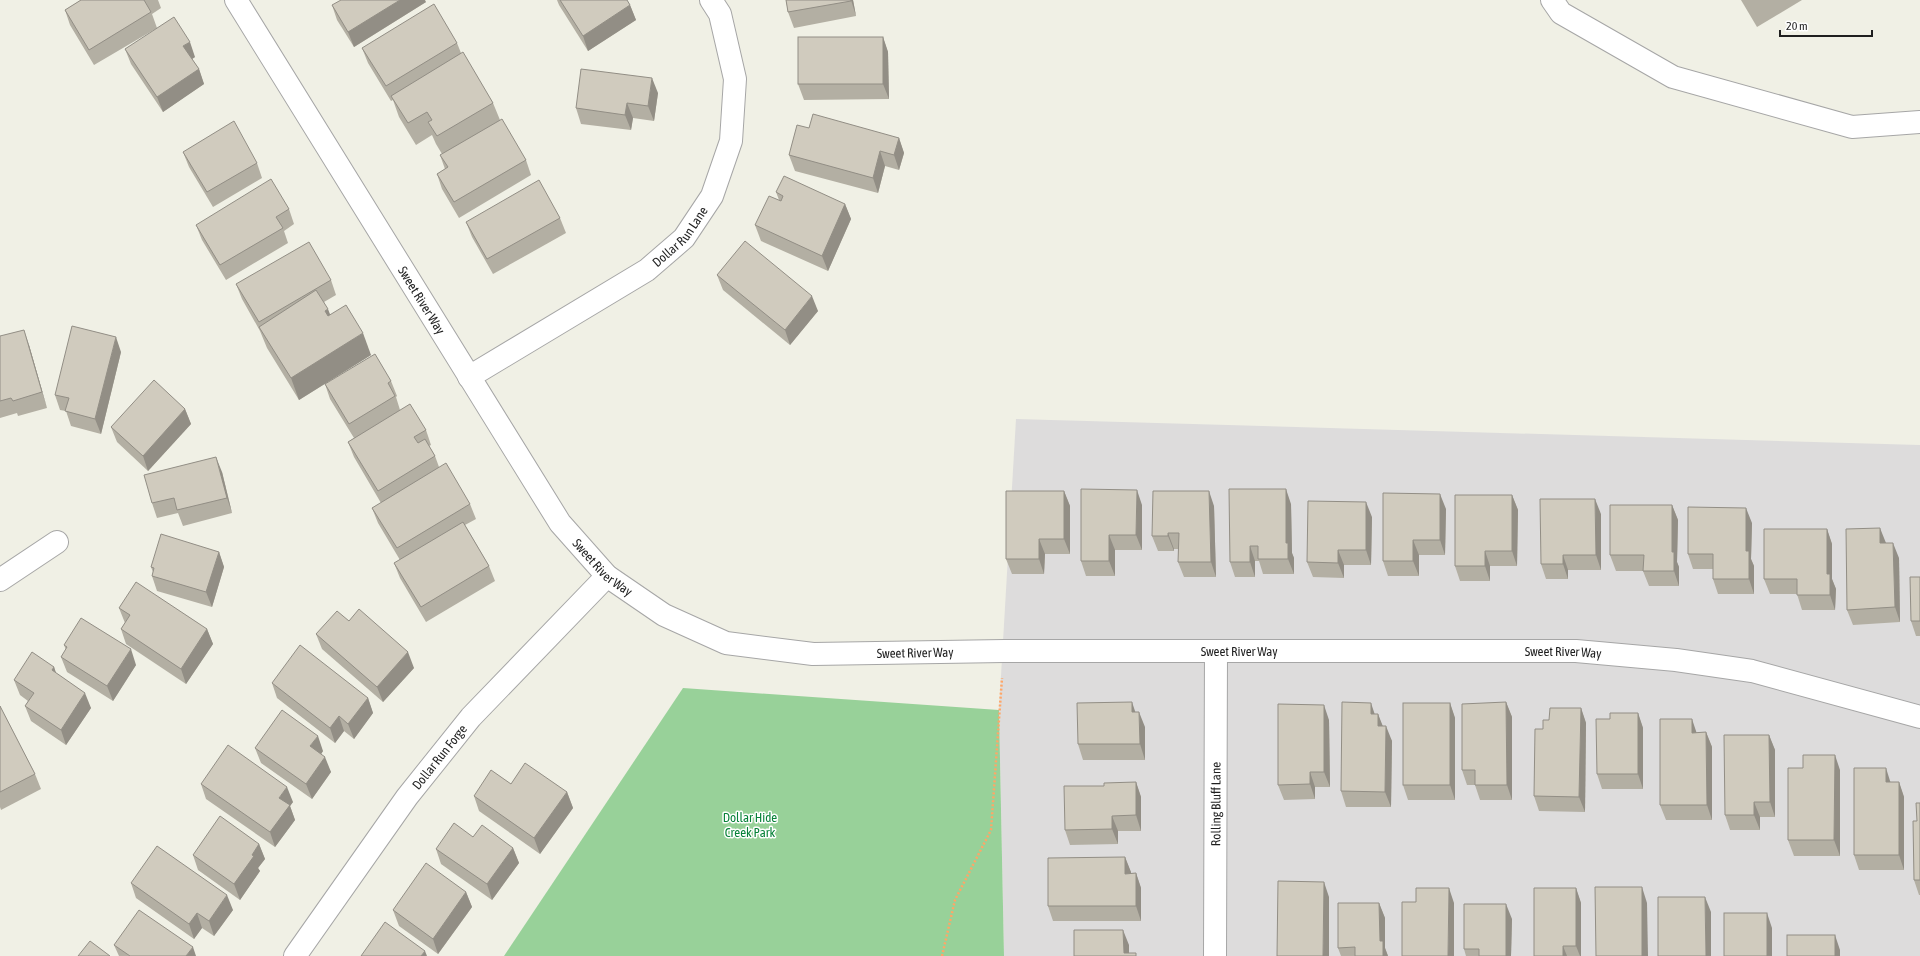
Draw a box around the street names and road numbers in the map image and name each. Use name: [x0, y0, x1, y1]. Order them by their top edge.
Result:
street label: Dollar Run Lane: [649, 204, 711, 270]
street label: Sweet River Way: [395, 264, 448, 338]
street label: Sweet River Way: [569, 536, 636, 600]
street label: Sweet River Way: [1201, 644, 1278, 659]
street label: Sweet River Way: [1525, 644, 1603, 661]
street label: Sweet River Way: [877, 645, 954, 661]
street label: Dollar Run Forge: [409, 722, 470, 792]
street label: Rolling Bluff Lane: [1208, 762, 1224, 846]

